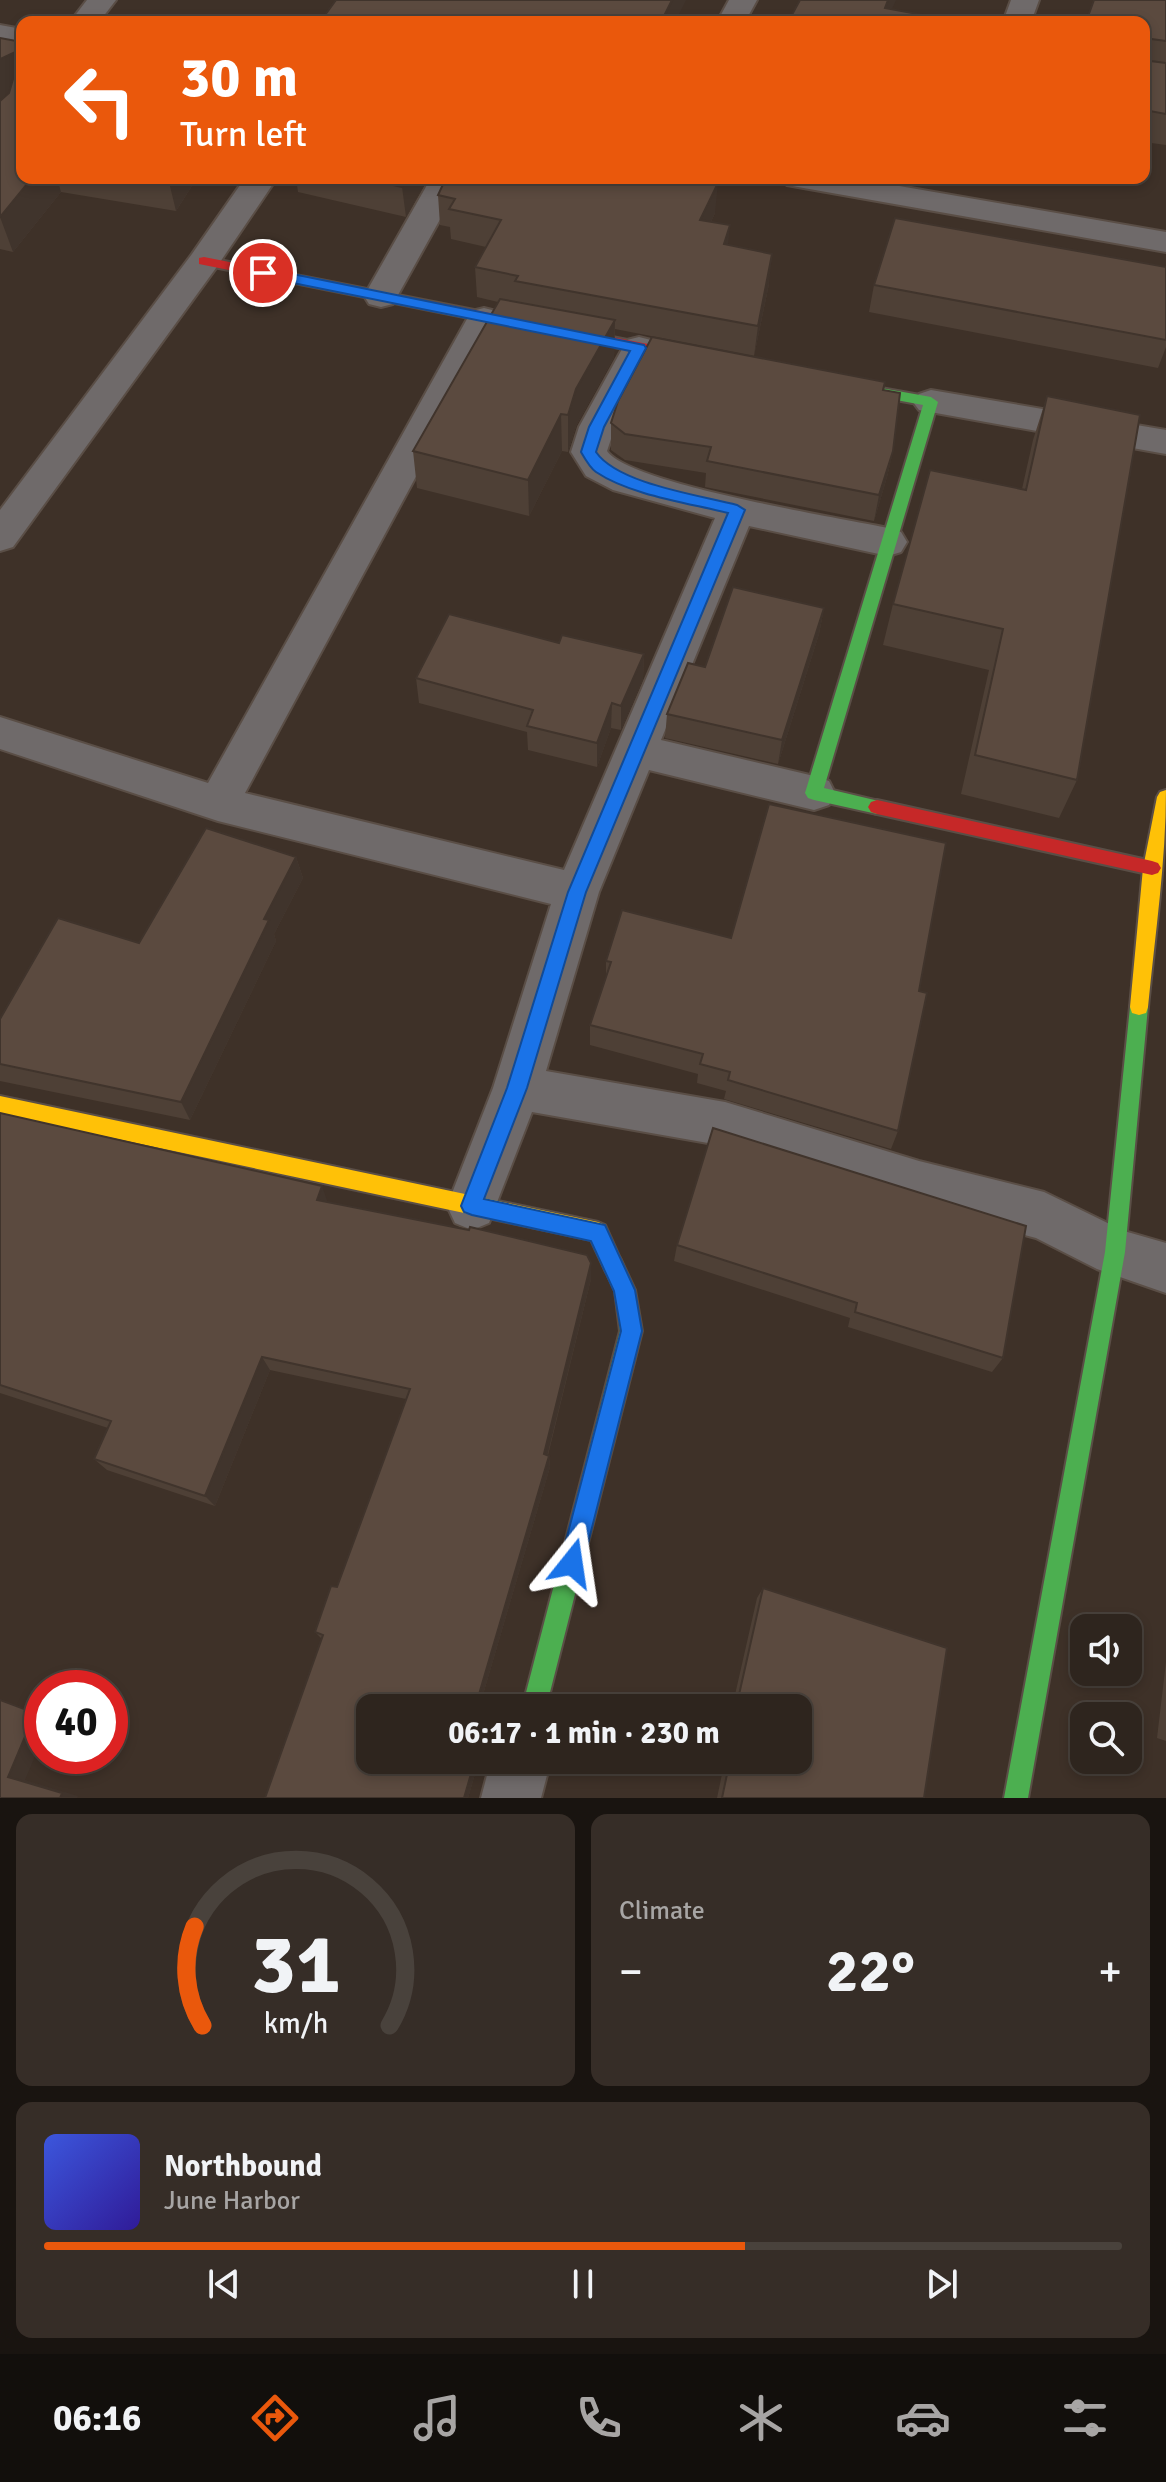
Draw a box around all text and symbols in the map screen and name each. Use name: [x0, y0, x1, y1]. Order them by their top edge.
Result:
text: 30 m: [180, 43, 298, 112]
icon: left: [48, 48, 152, 152]
text: Turn left: [180, 112, 307, 157]
pin: [229, 239, 297, 307]
icon: arrive: [241, 251, 285, 295]
position arrow: [530, 1521, 614, 1605]
map controls: [1070, 1614, 1142, 1774]
button: sound: [1070, 1614, 1142, 1686]
speed limit sign: 40: [24, 1670, 128, 1774]
button: search: [1070, 1702, 1142, 1774]
text: 06:17 · 1 min · 230 m: [448, 1715, 720, 1752]
text: Climate: [619, 1895, 705, 1927]
text: 31: [251, 1914, 340, 2016]
text: 22°: [826, 1935, 915, 2009]
text: −: [619, 1945, 643, 1999]
text: +: [1098, 1945, 1122, 1999]
text: km/h: [263, 2006, 328, 2041]
text: Northbound: [164, 2148, 322, 2185]
text: June Harbor: [164, 2185, 300, 2217]
icon: previous: [202, 2262, 246, 2306]
icon: pause: [561, 2262, 605, 2306]
icon: next: [920, 2262, 964, 2306]
icon: directions: [247, 2390, 303, 2446]
icon: music: [409, 2390, 465, 2446]
icon: phone: [571, 2390, 627, 2446]
icon: climate: [733, 2390, 789, 2446]
icon: car: [895, 2390, 951, 2446]
icon: filters: [1057, 2390, 1113, 2446]
text: 06:16: [53, 2396, 141, 2441]

